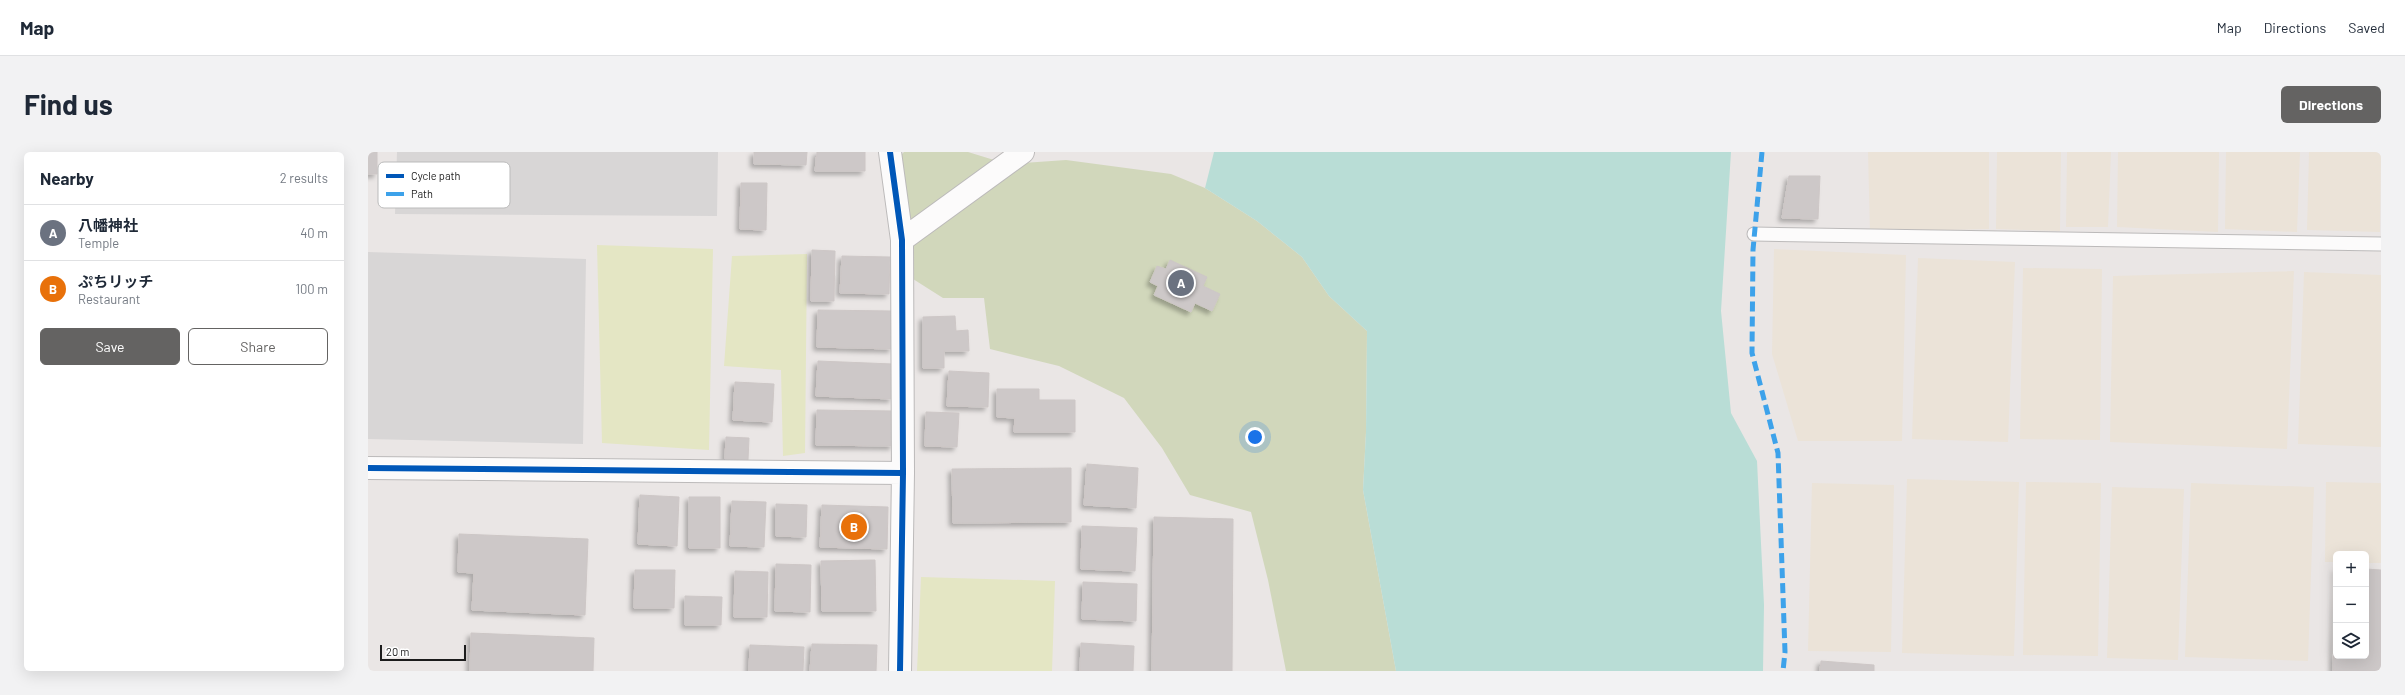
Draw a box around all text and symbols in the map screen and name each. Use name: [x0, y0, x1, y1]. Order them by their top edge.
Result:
text: Map: [20, 16, 54, 39]
text: Map: [2217, 19, 2242, 36]
text: Directions: [2264, 19, 2326, 36]
text: Saved: [2348, 19, 2385, 36]
button: Directions: [2281, 86, 2381, 123]
text: Find us: [24, 87, 113, 121]
legend: [378, 162, 510, 208]
text: Nearby: [40, 168, 94, 188]
text: Cycle path: [411, 169, 461, 182]
text: 2 results: [280, 170, 328, 186]
text: Path: [411, 187, 433, 200]
text: 八幡神社: [78, 216, 138, 234]
text: A: [49, 225, 57, 241]
text: 40 m: [300, 225, 328, 241]
text: Temple: [78, 235, 119, 251]
pin: A: [1168, 268, 1194, 298]
text: ぷちリッチ: [78, 272, 153, 290]
text: B: [49, 281, 57, 297]
text: 100 m: [295, 281, 328, 297]
text: Restaurant: [78, 291, 140, 307]
button: Save: [40, 328, 180, 365]
button: Share: [188, 328, 328, 365]
your location: [1245, 427, 1265, 447]
pin: B: [841, 512, 867, 542]
map controls: [2333, 551, 2369, 659]
button: +: [2333, 551, 2369, 587]
button: −: [2333, 587, 2369, 623]
button: layers: [2333, 623, 2369, 659]
scale bar: [380, 643, 466, 662]
text: 20 m: [386, 645, 409, 658]

